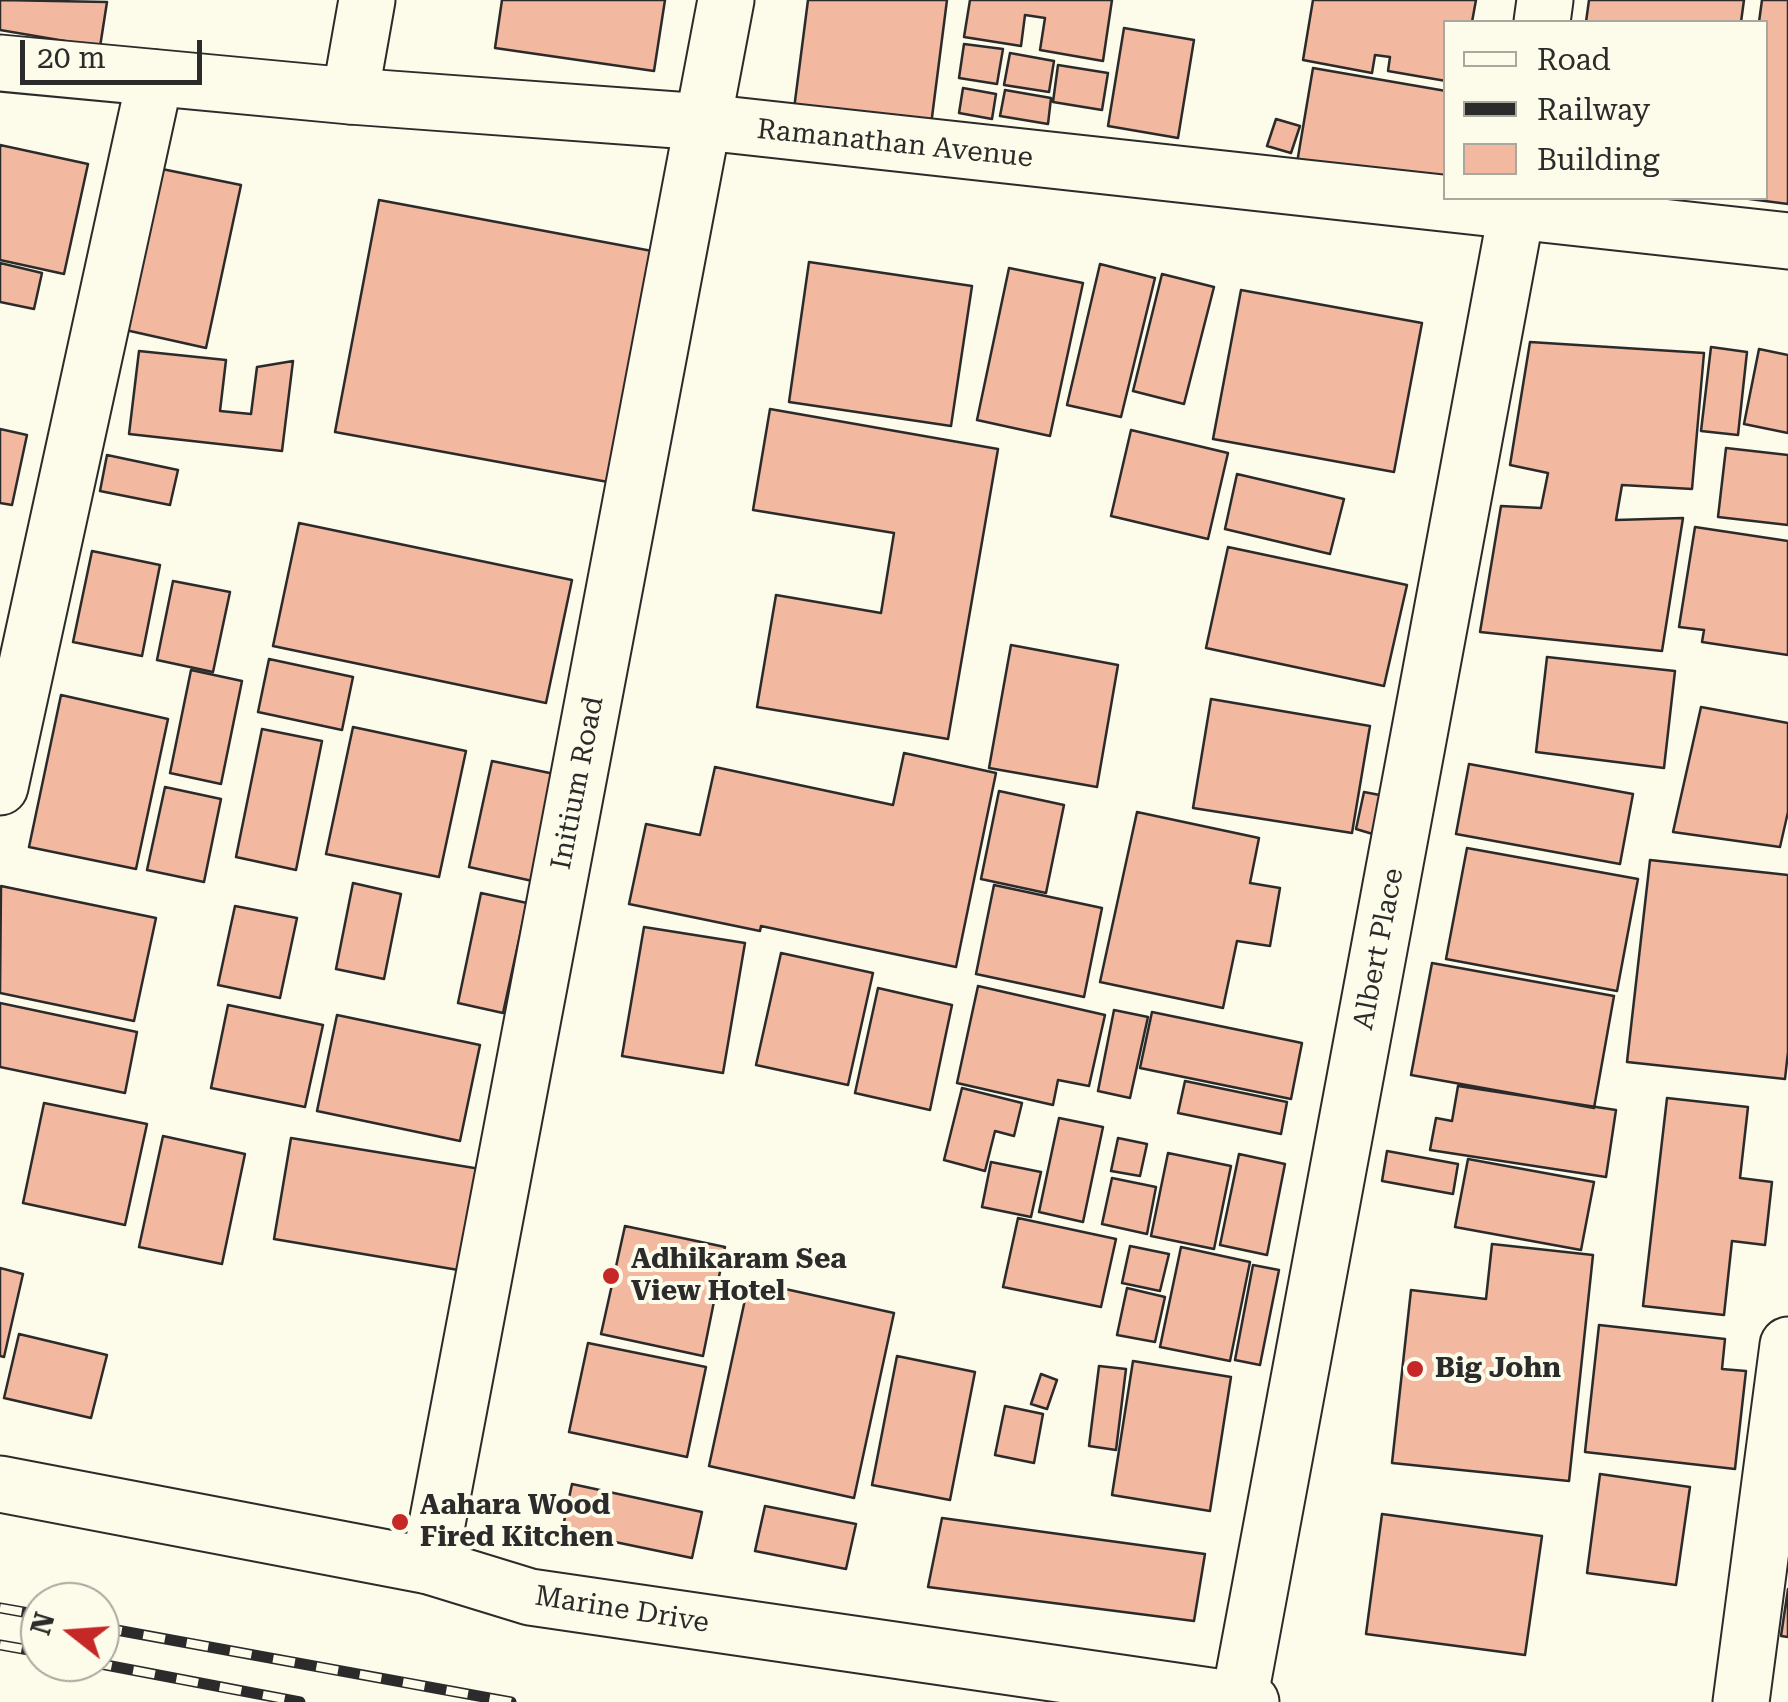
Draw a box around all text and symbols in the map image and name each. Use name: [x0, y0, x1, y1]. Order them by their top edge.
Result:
scale bar: [25, 20, 208, 82]
legend: [1443, 20, 1768, 200]
text: 20 m: [37, 40, 106, 75]
text: Road: [1537, 42, 1611, 77]
text: Railway: [1537, 92, 1650, 127]
street label: Ramanathan Avenue: [755, 113, 1035, 175]
text: Building: [1537, 142, 1660, 177]
street label: Initium Road: [545, 694, 611, 872]
street label: Albert Place: [1347, 865, 1411, 1033]
place label: Adhikaram Sea View Hotel: [631, 1243, 847, 1309]
marker: Adhikaram Sea View Hotel: [600, 1265, 622, 1287]
place label: Big John: [1435, 1352, 1561, 1386]
marker: Big John: [1404, 1358, 1426, 1380]
place label: Aahara Wood Fired Kitchen: [420, 1489, 614, 1555]
marker: Aahara Wood Fired Kitchen: [389, 1511, 411, 1533]
street label: Marine Drive: [533, 1580, 711, 1640]
north arrow: [20, 1582, 120, 1682]
text: N: [24, 1609, 62, 1639]

